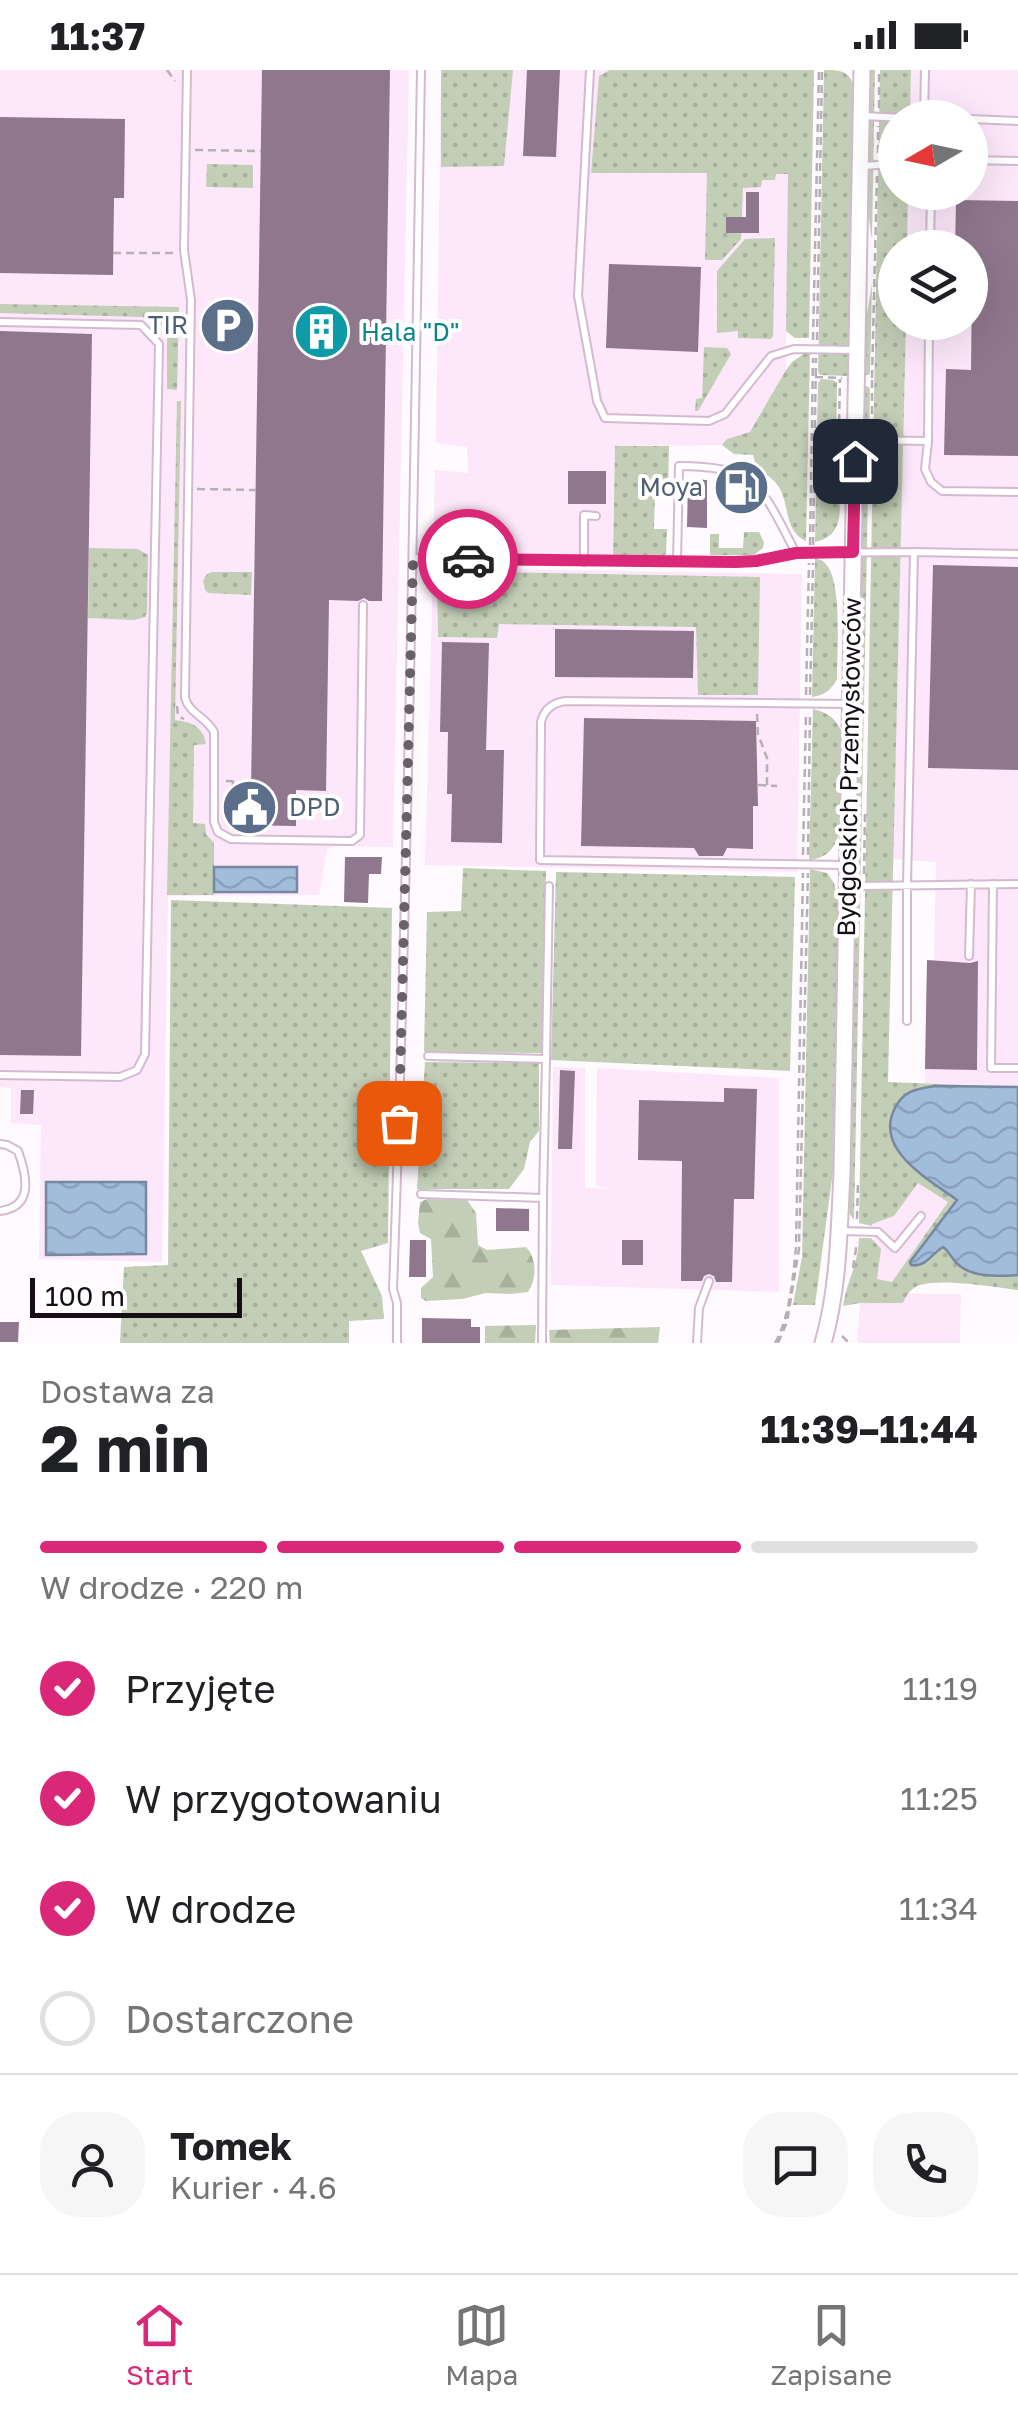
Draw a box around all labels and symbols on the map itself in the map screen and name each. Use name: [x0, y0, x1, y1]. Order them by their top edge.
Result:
north arrow: [878, 100, 988, 210]
parking icon: TIR: [197, 295, 257, 355]
building icon: Hala "D": [292, 302, 352, 362]
place label: TIR: [148, 309, 188, 340]
place label: Hala "D": [361, 316, 460, 347]
pin: [813, 419, 898, 504]
fuel station icon: Moya: [712, 457, 772, 517]
place label: Moya: [640, 471, 703, 502]
courier: [418, 509, 518, 609]
street label: Bydgoskich Przemysłowców: [830, 597, 867, 937]
public building icon: DPD: [220, 777, 280, 837]
place label: DPD: [289, 791, 340, 822]
pin: [357, 1081, 442, 1166]
scale bar: [30, 1273, 242, 1318]

